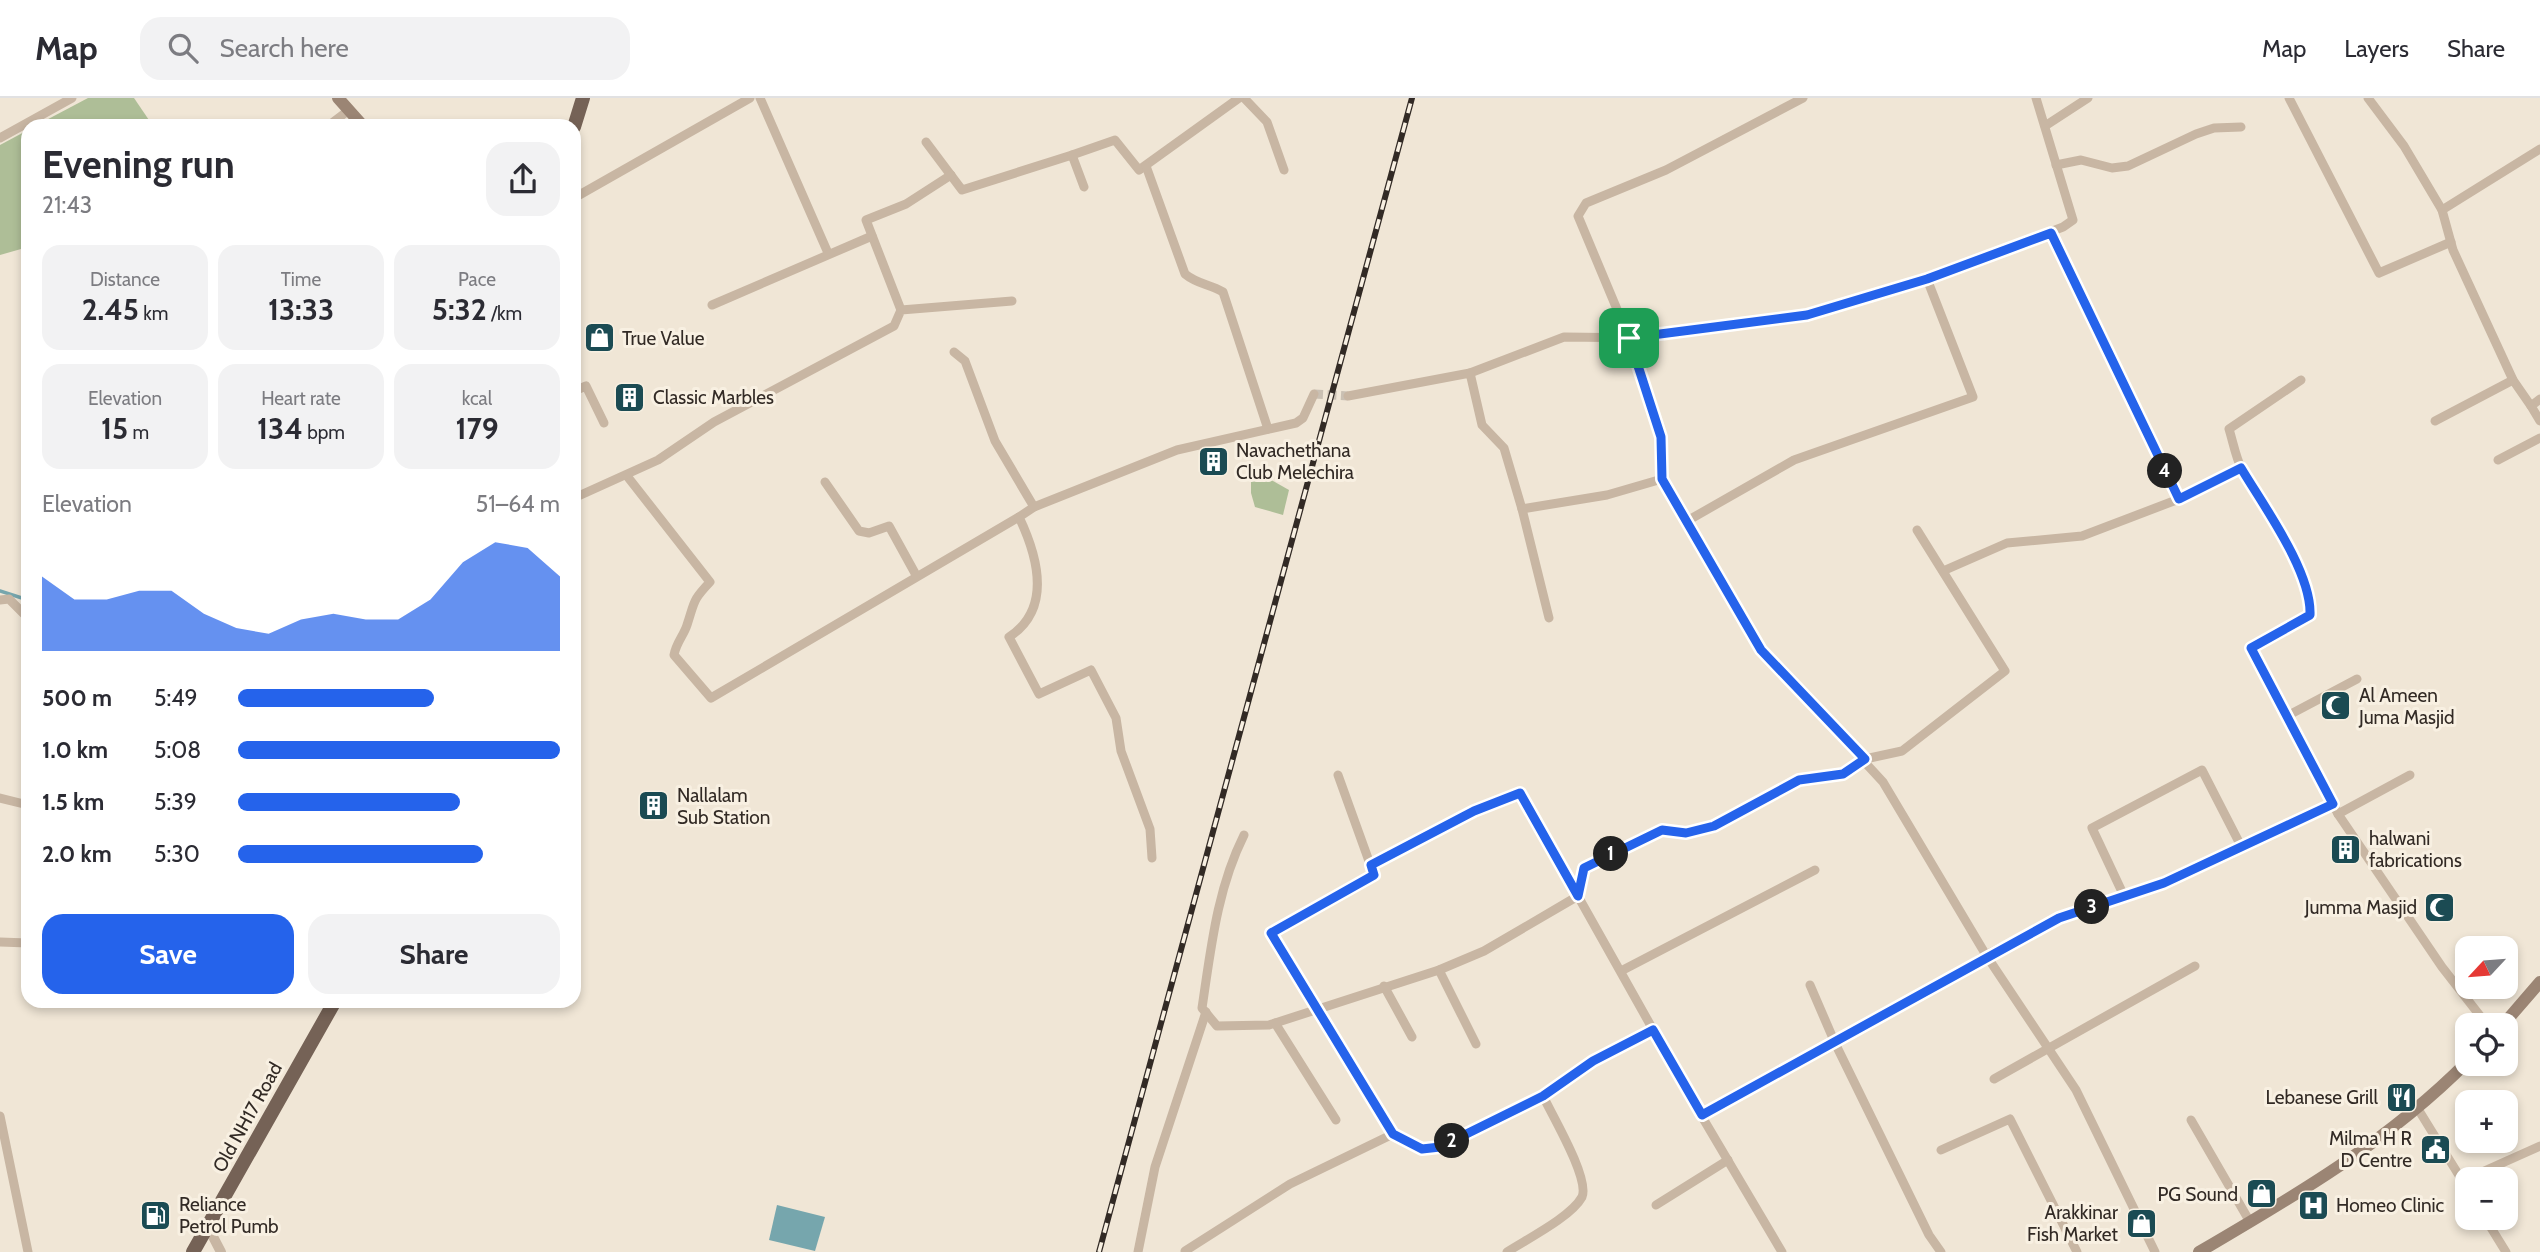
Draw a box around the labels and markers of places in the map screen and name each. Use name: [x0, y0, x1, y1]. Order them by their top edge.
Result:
pin: [1599, 308, 1659, 368]
shop icon: True Value: [582, 321, 616, 355]
place label: True Value: [622, 327, 705, 350]
building icon: Classic Marbles: [613, 380, 647, 414]
place label: Classic Marbles: [653, 386, 774, 409]
place label: Navachethana Club Melechira: [1236, 439, 1354, 484]
building icon: Navachethana Club Melechira: [1196, 444, 1230, 478]
pin: 4: [2148, 454, 2182, 488]
place label: Al Ameen Juma Masjid: [2358, 684, 2455, 729]
mosque icon: Al Ameen Juma Masjid: [2319, 689, 2353, 723]
place label: Nallalam Sub Station: [677, 784, 770, 829]
building icon: Nallalam Sub Station: [637, 789, 671, 823]
place label: halwani fabrications: [2369, 827, 2462, 872]
building icon: halwani fabrications: [2329, 832, 2363, 866]
pin: 1: [1594, 836, 1628, 872]
pin: 3: [2074, 890, 2110, 924]
mosque icon: Jumma Masjid: [2423, 890, 2457, 924]
place label: Jumma Masjid: [2304, 896, 2417, 919]
restaurant icon: Lebanese Grill: [2384, 1080, 2418, 1114]
place label: Lebanese Grill: [2265, 1086, 2379, 1109]
pin: 2: [1434, 1124, 1470, 1158]
place label: Milma H R D Centre: [2329, 1127, 2413, 1172]
public building icon: Milma H R D Centre: [2418, 1132, 2452, 1166]
shop icon: PG Sound: [2244, 1177, 2278, 1211]
place label: PG Sound: [2157, 1183, 2238, 1206]
hospital icon: Homeo Clinic: [2296, 1188, 2330, 1222]
place label: Reliance Petrol Pumb: [179, 1193, 279, 1238]
place label: Homeo Clinic: [2336, 1194, 2445, 1217]
fuel station icon: Reliance Petrol Pumb: [139, 1198, 173, 1232]
place label: Arakkinar Fish Market: [2027, 1201, 2119, 1246]
shop icon: Arakkinar Fish Market: [2124, 1206, 2158, 1240]

